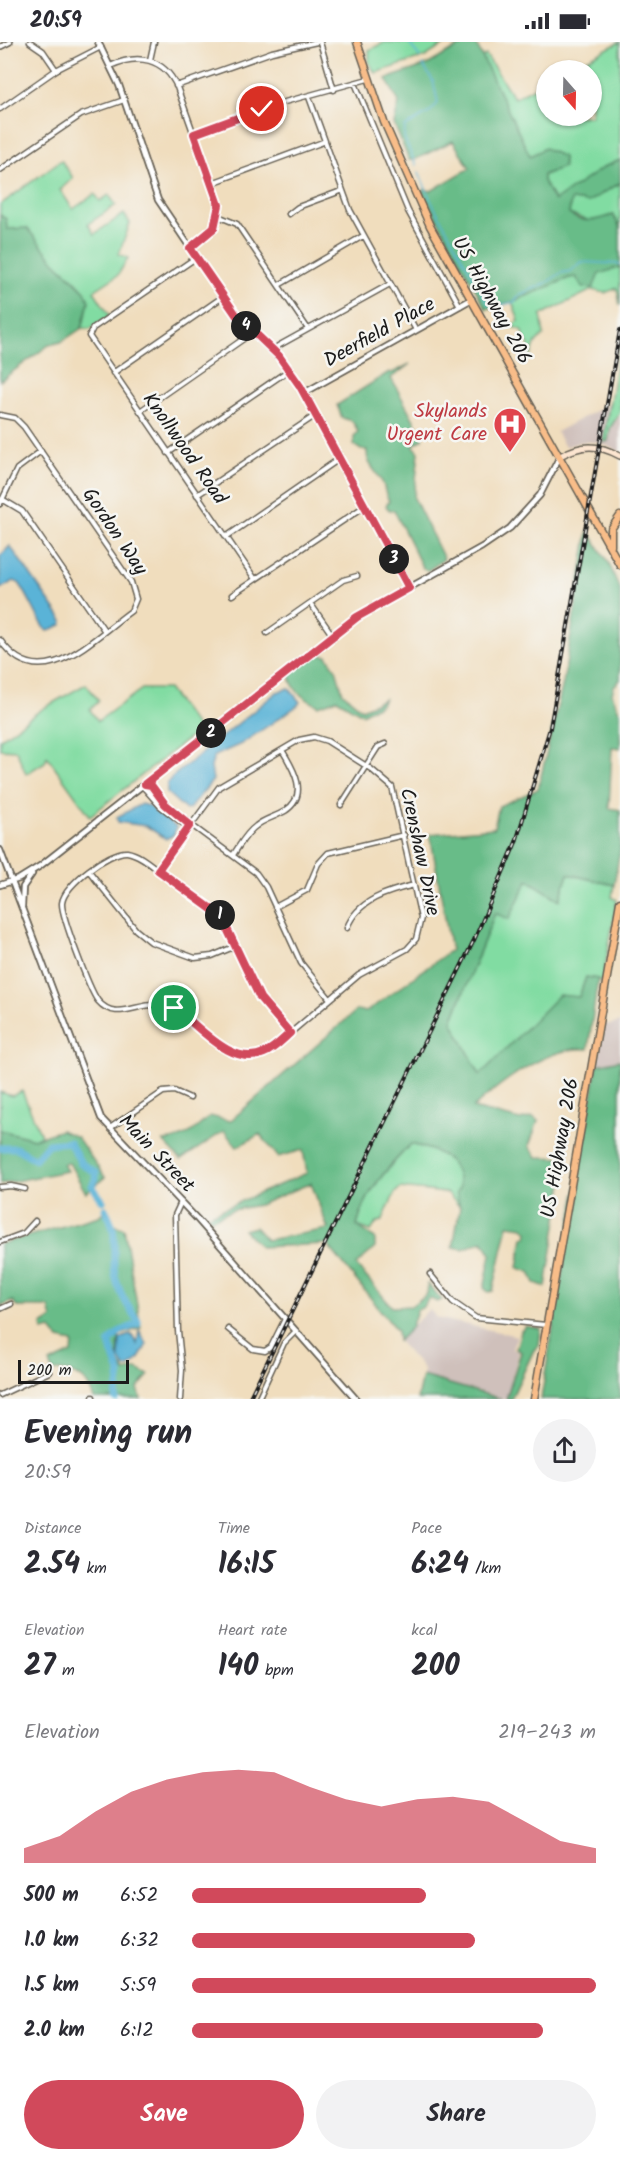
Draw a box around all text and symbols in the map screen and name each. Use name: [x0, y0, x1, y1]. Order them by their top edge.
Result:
text: 20:59: [30, 4, 82, 39]
north arrow: [536, 60, 602, 126]
map controls: [536, 60, 602, 126]
pin: [236, 83, 287, 134]
icon: check: [245, 92, 278, 125]
street label: US Highway 206: [443, 231, 539, 371]
street label: Deerfield Place: [318, 289, 442, 377]
pin: 4: [231, 311, 261, 341]
text: 4: [242, 313, 250, 338]
street label: Knollwood Road: [133, 386, 235, 513]
place label: Skylands Urgent Care: [387, 396, 487, 451]
hospital icon: Skylands Urgent Care: [492, 406, 528, 453]
street label: Gordon Way: [73, 482, 156, 583]
pin: 3: [379, 544, 409, 574]
text: 3: [390, 546, 398, 571]
pin: 2: [196, 718, 226, 748]
text: 2: [206, 720, 216, 745]
street label: Crenshaw Drive: [390, 785, 448, 919]
pin: 1: [205, 900, 235, 930]
text: 1: [218, 902, 222, 927]
pin: [148, 982, 199, 1033]
icon: arrive: [157, 991, 190, 1024]
street label: US Highway 206: [533, 1075, 589, 1221]
street label: Main Street: [110, 1107, 202, 1201]
scale bar: [18, 1357, 129, 1384]
text: 200 m: [27, 1358, 71, 1383]
text: Evening run: [24, 1408, 192, 1461]
button: share: [533, 1419, 596, 1482]
text: 20:59: [24, 1457, 71, 1489]
text: Distance: [24, 1516, 82, 1541]
text: Time: [218, 1516, 250, 1541]
text: Pace: [411, 1516, 442, 1541]
text: 2.54: [24, 1541, 80, 1589]
text: 16:15: [218, 1541, 275, 1589]
text: 6:24: [411, 1541, 469, 1589]
text: km: [80, 1556, 107, 1581]
text: /km: [469, 1556, 501, 1581]
text: Elevation: [24, 1618, 85, 1643]
text: Heart rate: [218, 1618, 287, 1643]
text: kcal: [411, 1618, 437, 1643]
text: 27: [24, 1643, 56, 1691]
text: 140: [218, 1643, 258, 1691]
text: 200: [411, 1643, 460, 1691]
text: m: [56, 1658, 75, 1683]
text: bpm: [258, 1658, 294, 1683]
text: Elevation: [24, 1717, 100, 1749]
text: 219–243 m: [498, 1717, 596, 1749]
text: 500 m: [24, 1880, 79, 1912]
text: 6:52: [120, 1880, 158, 1912]
text: 1.0 km: [24, 1925, 79, 1957]
text: 6:32: [120, 1925, 159, 1957]
text: 1.5 km: [24, 1970, 79, 2002]
text: 5:59: [120, 1970, 156, 2002]
text: 2.0 km: [24, 2015, 85, 2047]
text: 6:12: [120, 2015, 154, 2047]
button: Save: [24, 2080, 304, 2149]
button: Share: [316, 2080, 596, 2149]

